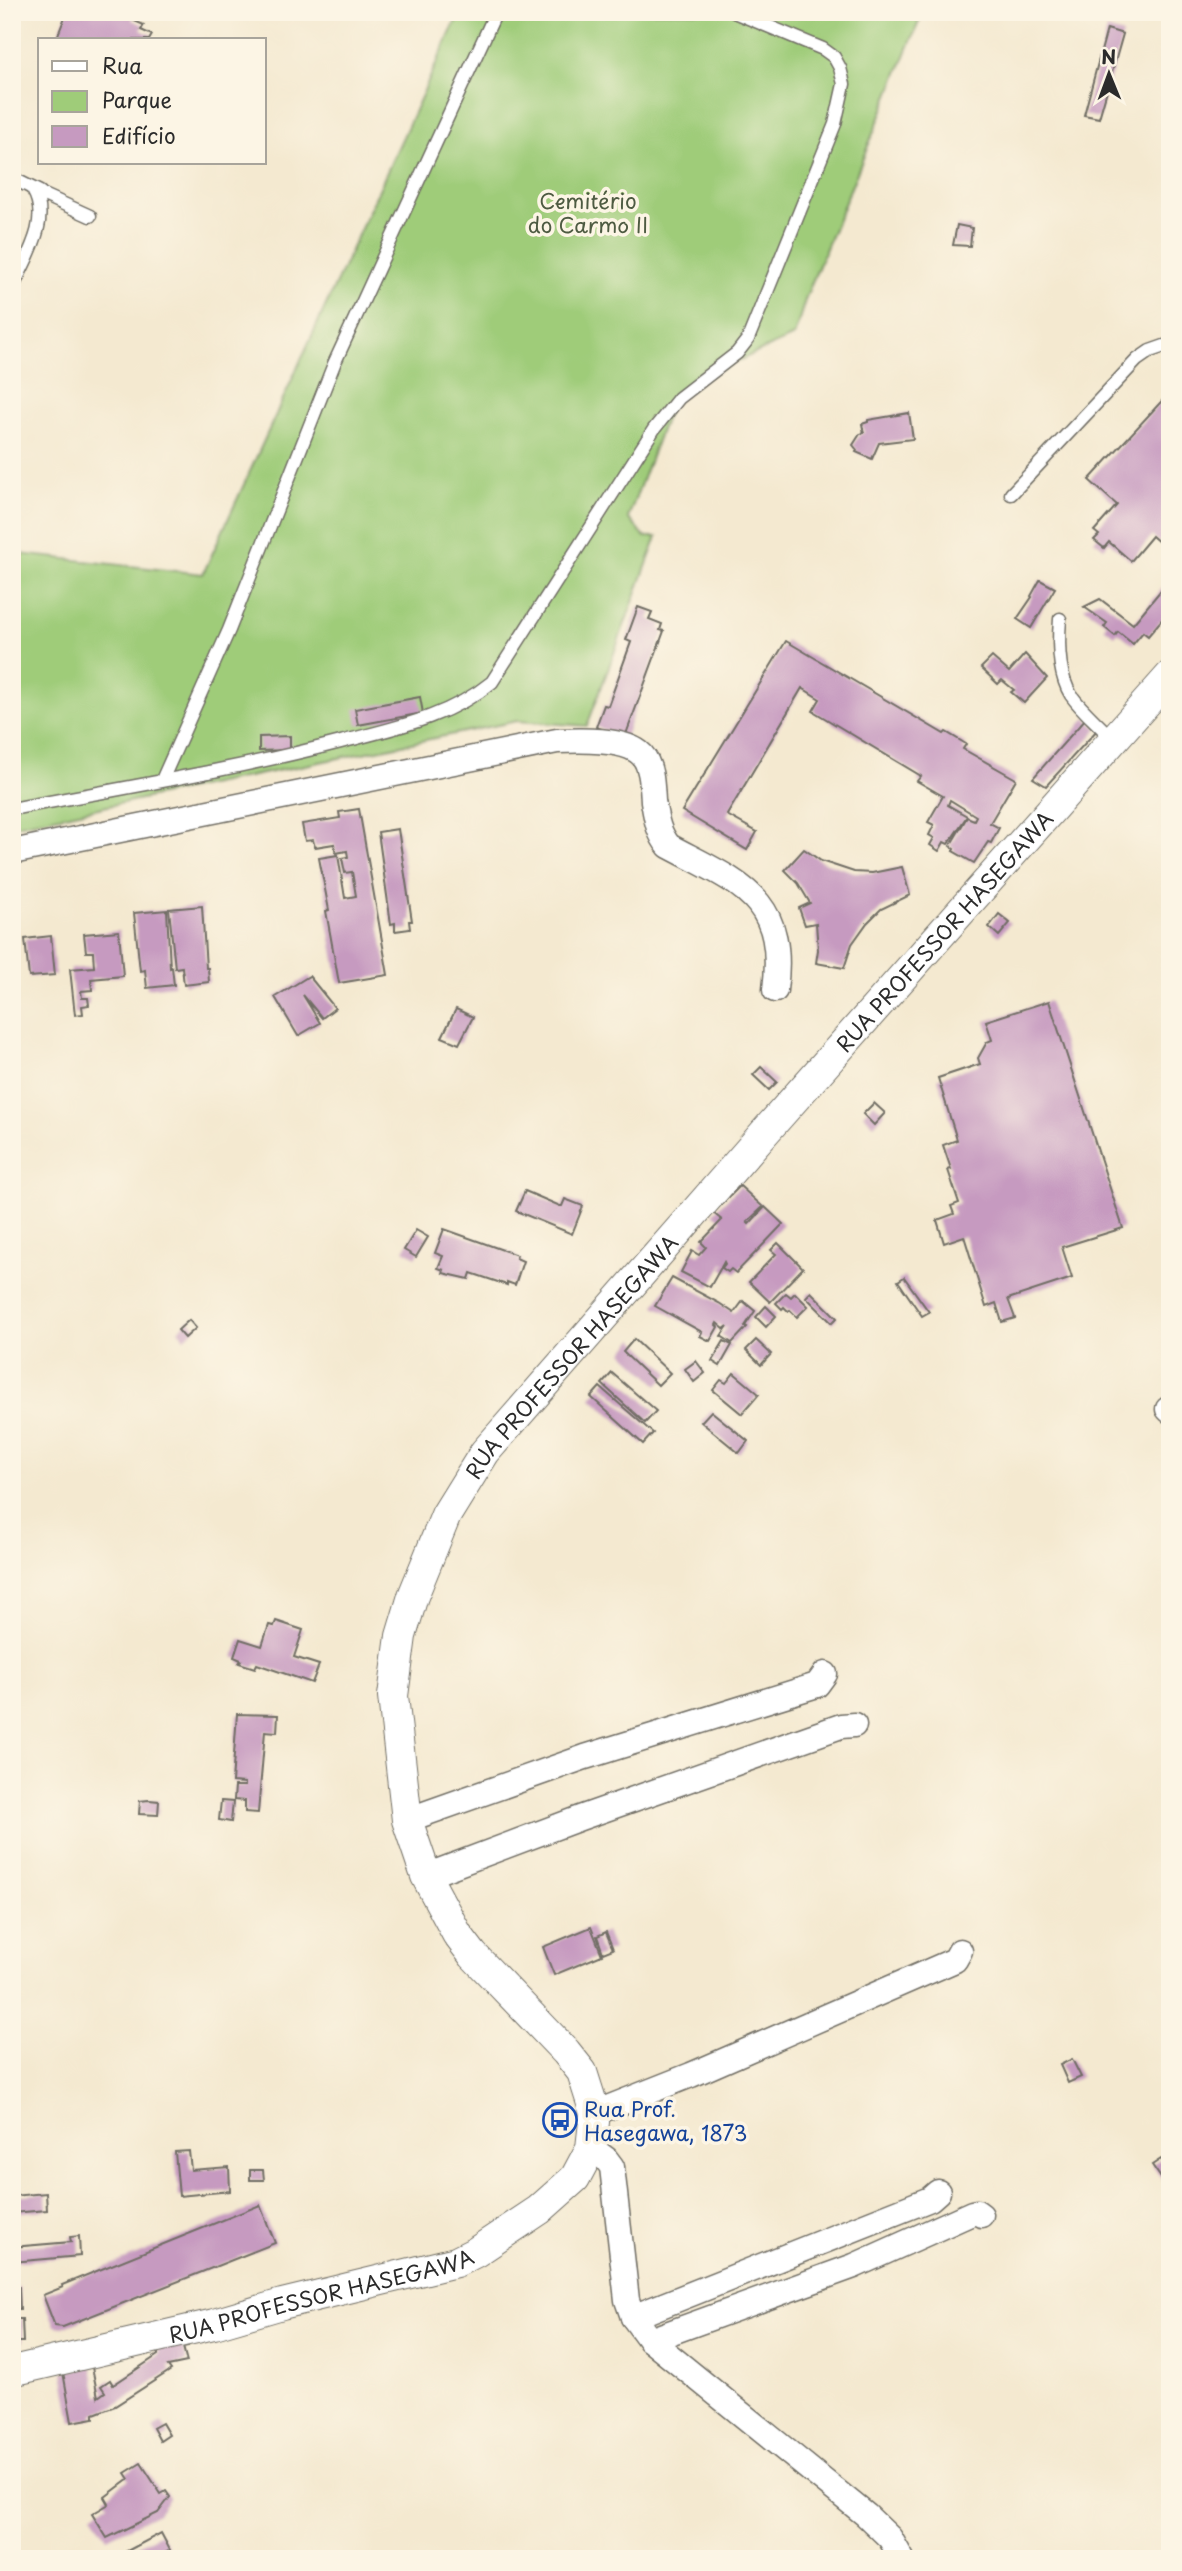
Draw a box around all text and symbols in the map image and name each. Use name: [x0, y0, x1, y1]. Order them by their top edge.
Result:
legend: [38, 38, 266, 164]
north arrow: [1074, 38, 1144, 108]
text: N: [1101, 42, 1116, 70]
text: Rua: [102, 49, 143, 81]
text: Parque: [102, 83, 172, 115]
text: Edifício: [102, 119, 176, 151]
park label: Cemitério do Carmo II: [528, 184, 648, 240]
street label: RUA PROFESSOR HASEGAWA: [828, 803, 1060, 1059]
street label: RUA PROFESSOR HASEGAWA: [456, 1227, 685, 1485]
place label: Rua Prof. Hasegawa, 1873: [584, 2092, 747, 2148]
bus stop icon: Rua Prof. Hasegawa, 1873: [541, 2101, 579, 2139]
street label: RUA PROFESSOR HASEGAWA: [165, 2240, 479, 2350]

